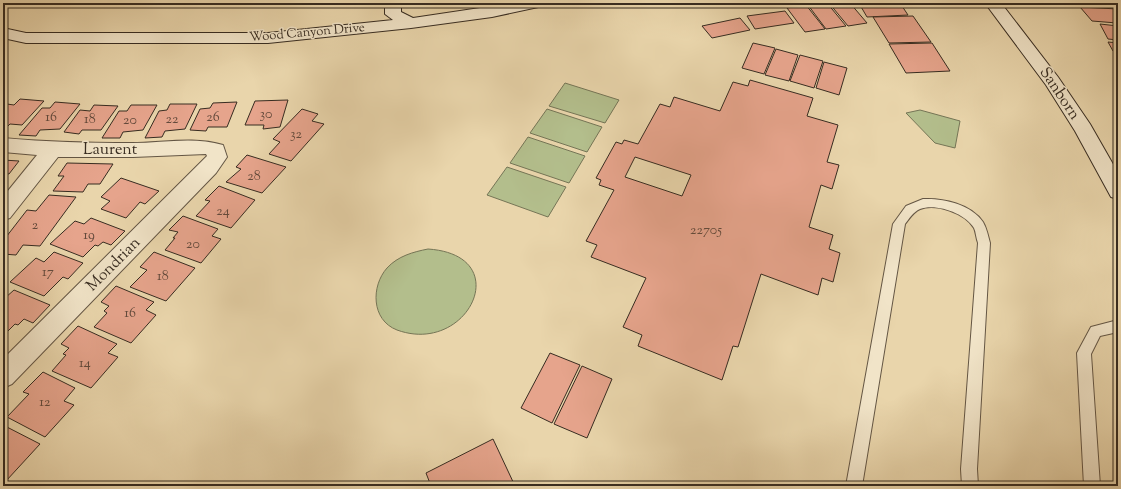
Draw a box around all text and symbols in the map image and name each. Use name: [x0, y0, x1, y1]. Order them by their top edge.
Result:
street label: Wood Canyon Drive: [248, 19, 366, 47]
street label: Sanborn: [1033, 63, 1085, 125]
house number: 30: [260, 105, 272, 125]
house number: 16: [45, 108, 57, 128]
house number: 26: [206, 108, 220, 128]
house number: 18: [84, 110, 96, 130]
house number: 22: [165, 110, 179, 130]
house number: 20: [123, 111, 137, 131]
house number: 32: [290, 125, 303, 145]
street label: Laurent: [83, 139, 138, 162]
house number: 28: [247, 167, 261, 187]
house number: 24: [216, 202, 230, 222]
house number: 2: [32, 216, 39, 236]
house number: 22705: [690, 221, 722, 241]
house number: 19: [83, 226, 95, 246]
street label: Mondrian: [82, 232, 147, 297]
house number: 20: [186, 235, 200, 255]
house number: 17: [42, 263, 54, 283]
house number: 18: [157, 267, 169, 287]
house number: 16: [124, 304, 136, 324]
house number: 14: [79, 354, 91, 374]
house number: 12: [39, 393, 51, 413]

